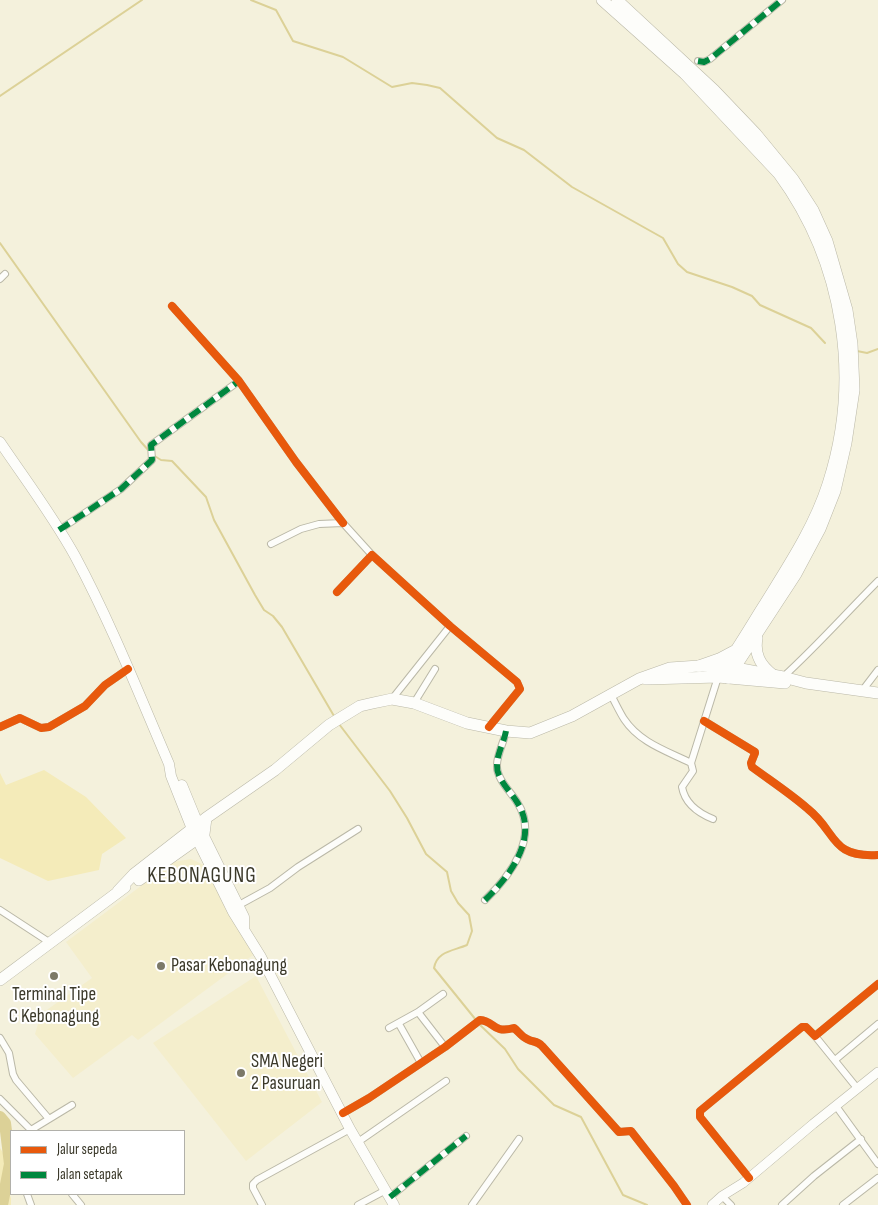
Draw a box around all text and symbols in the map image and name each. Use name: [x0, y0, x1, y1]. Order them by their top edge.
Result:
district label: KEBONAGUNG: [146, 864, 258, 890]
place label: Pasar Kebonagung: [171, 955, 287, 977]
marker: Pasar Kebonagung: [155, 960, 167, 972]
marker: Terminal Tipe C Kebonagung: [48, 970, 60, 982]
place label: Terminal Tipe C Kebonagung: [9, 984, 99, 1028]
place label: SMA Negeri 2 Pasuruan: [251, 1051, 323, 1095]
marker: SMA Negeri 2 Pasuruan: [235, 1067, 247, 1079]
legend: [10, 1130, 185, 1195]
text: Jalur sepeda: [57, 1140, 117, 1159]
text: Jalan setapak: [57, 1165, 123, 1184]

